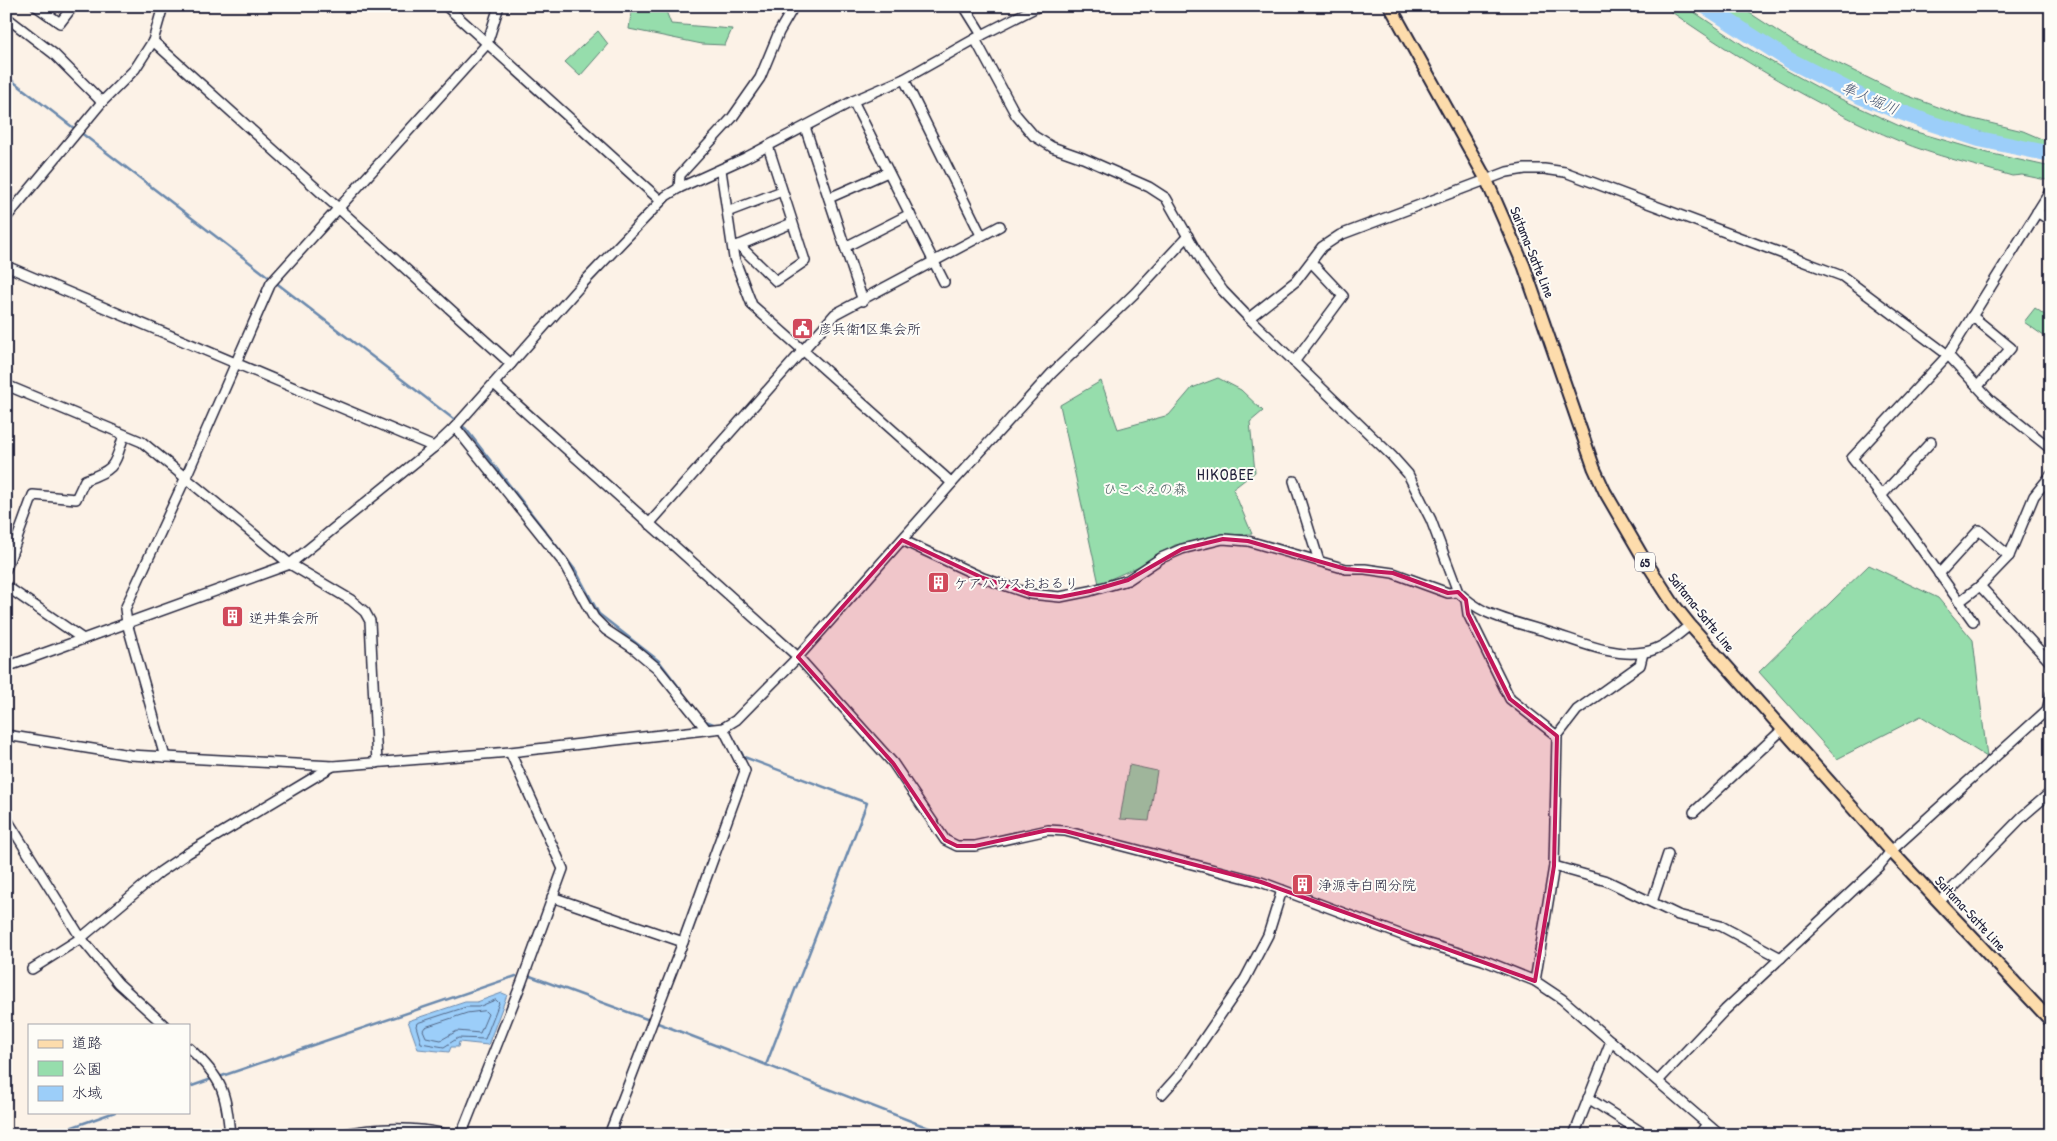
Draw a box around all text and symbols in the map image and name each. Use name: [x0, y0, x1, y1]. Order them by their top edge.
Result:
water label: 隼人堀川: [1838, 77, 1902, 119]
street label: Saitama-Satte Line: [1506, 204, 1560, 301]
public building icon: 彦兵衛1区集会所: [790, 316, 814, 340]
place label: 彦兵衛1区集会所: [818, 319, 921, 338]
district label: HIKOBEE: [1197, 463, 1255, 485]
park label: ひこべえの森: [1103, 479, 1187, 498]
road number: 65: [1635, 552, 1655, 572]
street label: Saitama-Satte Line: [1664, 568, 1740, 656]
building icon: ケアハウスおおるり: [926, 570, 950, 594]
place label: ケアハウスおおるり: [954, 573, 1079, 592]
building icon: 逆井集会所: [221, 605, 245, 629]
place label: 逆井集会所: [249, 608, 319, 627]
street label: Saitama-Satte Line: [1931, 871, 2011, 955]
building icon: 浄源寺白岡分院: [1290, 872, 1314, 896]
place label: 浄源寺白岡分院: [1318, 875, 1416, 894]
legend: [28, 1024, 190, 1114]
text: 道路: [72, 1032, 102, 1053]
text: 公園: [72, 1058, 102, 1079]
text: 水域: [72, 1082, 102, 1103]

